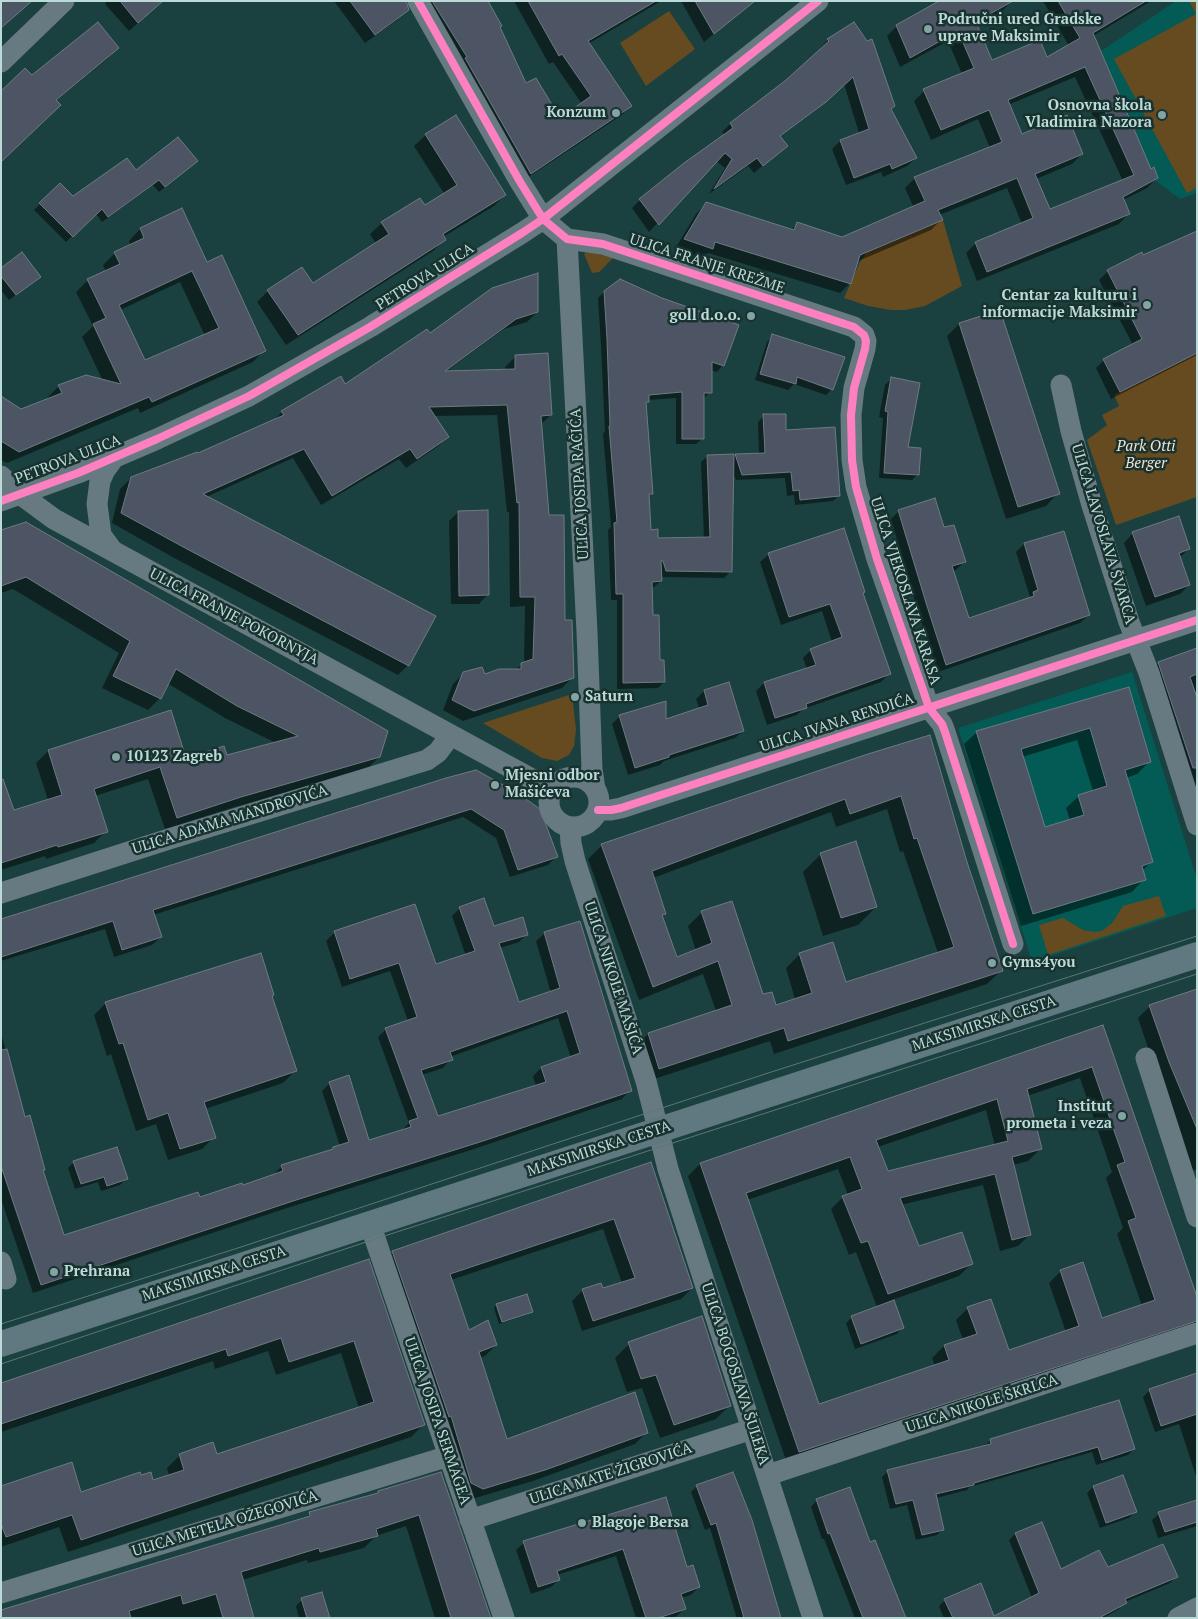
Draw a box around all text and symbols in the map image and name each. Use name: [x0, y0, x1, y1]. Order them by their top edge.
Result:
place label: Područni ured Gradske uprave Maksimir: [938, 11, 1101, 46]
marker: Područni ured Gradske uprave Maksimir: [922, 23, 934, 35]
place label: Osnovna škola Vladimira Nazora: [1025, 97, 1152, 132]
place label: Konzum: [547, 104, 606, 122]
marker: Konzum: [610, 107, 622, 119]
marker: Osnovna škola Vladimira Nazora: [1156, 109, 1168, 121]
street label: ULICA FRANJE KREŽME: [627, 230, 787, 298]
street label: PETROVA ULICA: [373, 240, 477, 314]
place label: Centar za kulturu i informacije Maksimir: [982, 287, 1137, 322]
marker: Centar za kulturu i informacije Maksimir: [1141, 299, 1153, 311]
place label: goll d.o.o.: [669, 307, 741, 325]
marker: goll d.o.o.: [745, 310, 757, 322]
street label: ULICA JOSIPA RAČIĆA: [567, 408, 593, 560]
street label: PETROVA ULICA: [12, 431, 124, 489]
park label: Park Otti Berger: [1117, 438, 1175, 473]
street label: ULICA LAVOSLAVA ŠVARCA: [1067, 442, 1139, 626]
street label: ULICA VJEKOSLAVA KARASA: [866, 495, 944, 687]
street label: ULICA FRANJE POKORNYJA: [146, 565, 322, 669]
place label: Saturn: [585, 688, 633, 706]
street label: ULICA IVANA RENDIĆA: [758, 690, 916, 756]
marker: Saturn: [569, 691, 581, 703]
place label: 10123 Zagreb: [126, 748, 222, 766]
marker: 10123 Zagreb: [110, 751, 122, 763]
place label: Mjesni odbor Mašićeva: [505, 767, 599, 802]
marker: Mjesni odbor Mašićeva: [489, 779, 501, 791]
street label: ULICA ADAMA MANDROVIĆA: [130, 782, 330, 858]
street label: ULICA NIKOLE MAŠIĆA: [580, 899, 646, 1057]
place label: Gyms4you: [1002, 954, 1076, 972]
marker: Gyms4you: [986, 957, 998, 969]
street label: MAKSIMIRSKA CESTA: [910, 992, 1058, 1056]
place label: Institut prometa i veza: [1006, 1098, 1112, 1133]
marker: Institut prometa i veza: [1116, 1110, 1128, 1122]
street label: MAKSIMIRSKA CESTA: [525, 1117, 673, 1181]
street label: MAKSIMIRSKA CESTA: [140, 1242, 288, 1306]
place label: Prehrana: [64, 1263, 130, 1281]
marker: Prehrana: [48, 1266, 60, 1278]
street label: ULICA BOGOSLAVA ŠULEKA: [697, 1280, 773, 1468]
street label: ULICA JOSIPA SERMAGEA: [400, 1335, 474, 1507]
street label: ULICA NIKOLE ŠKRLCA: [904, 1371, 1060, 1437]
street label: ULICA MATE ŽIGROVIĆA: [527, 1439, 695, 1509]
street label: ULICA METELA OŽEGOVIĆA: [130, 1487, 320, 1561]
place label: Blagoje Bersa: [592, 1514, 689, 1532]
marker: Blagoje Bersa: [576, 1517, 588, 1529]

